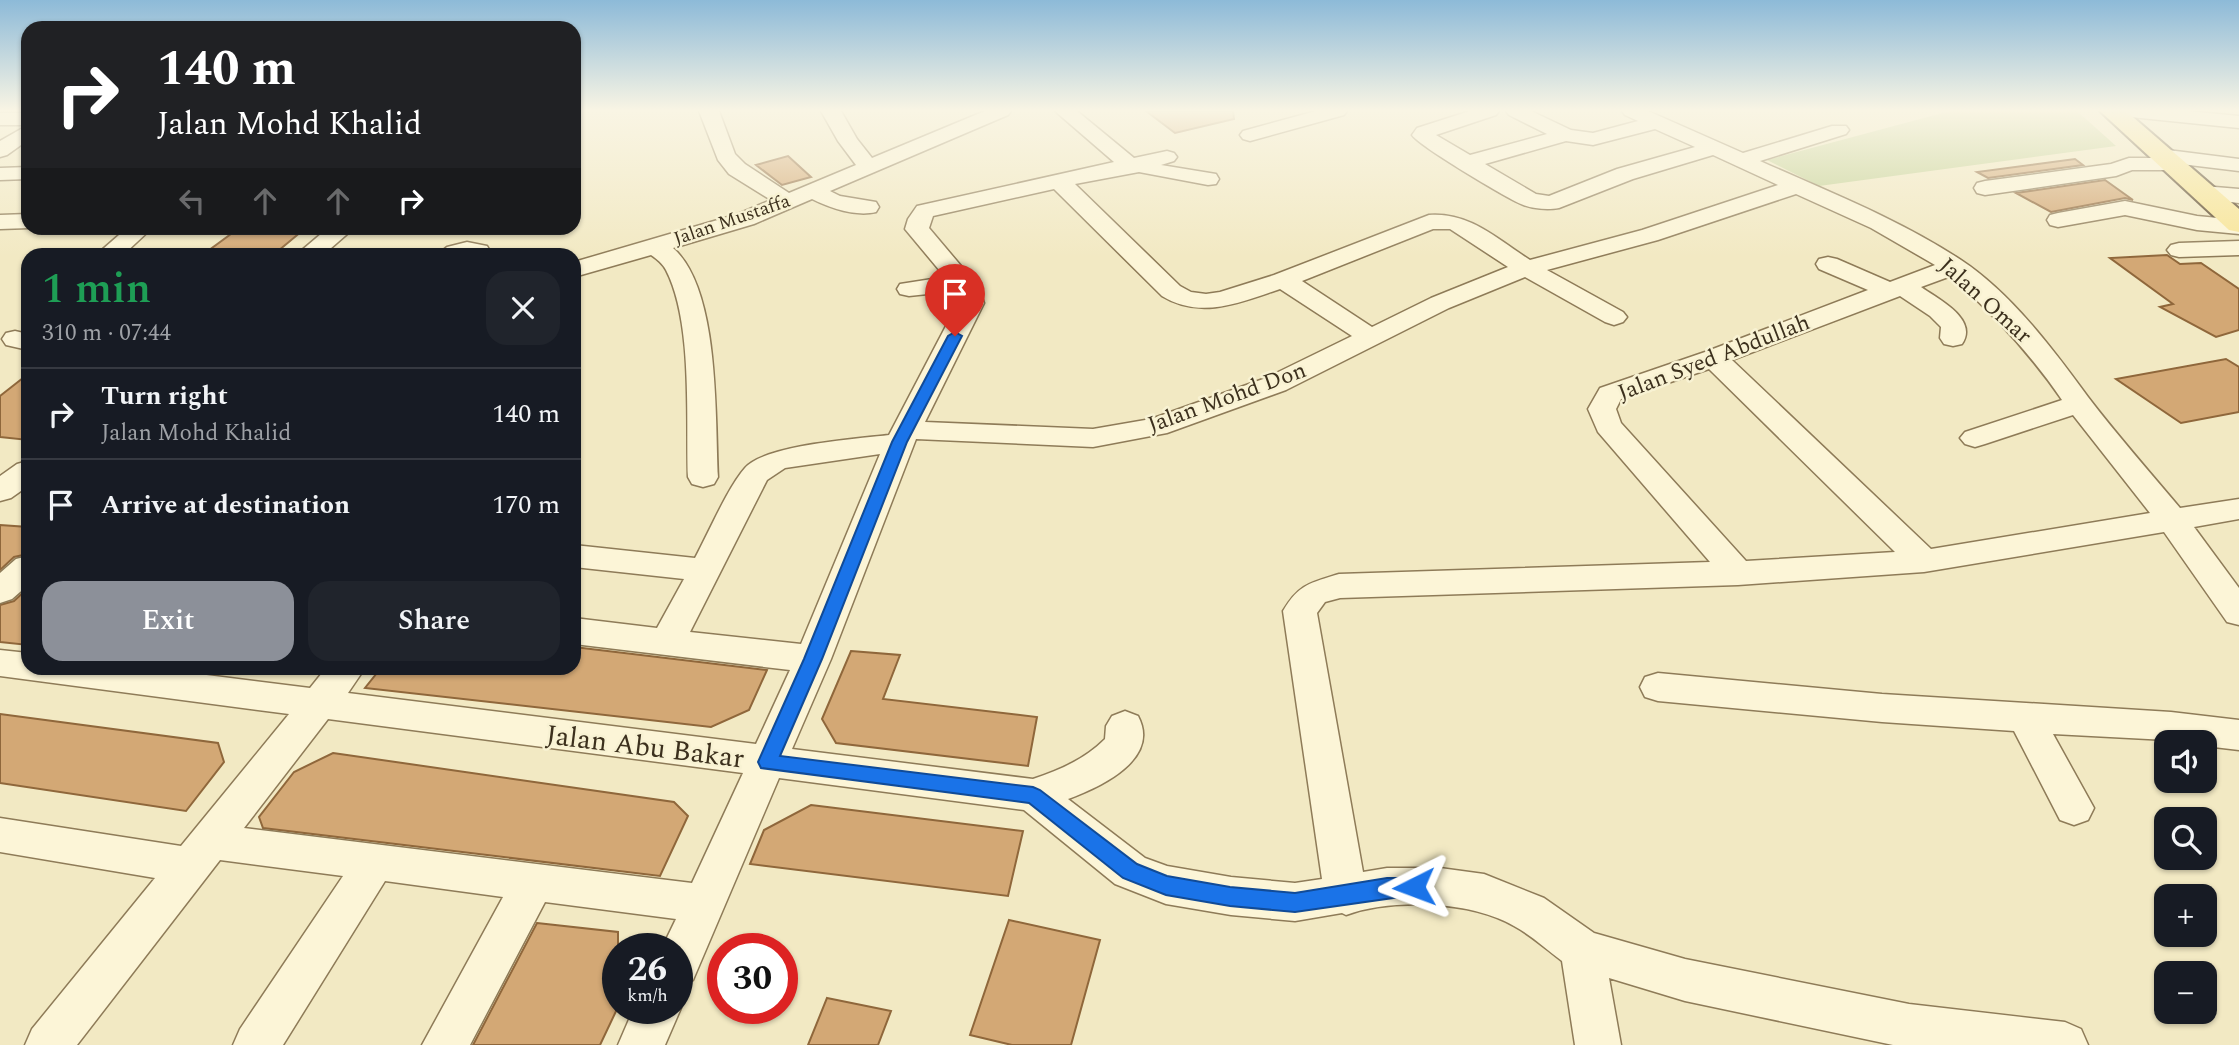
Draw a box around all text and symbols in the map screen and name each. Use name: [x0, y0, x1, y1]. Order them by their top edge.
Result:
text: 140 m: [157, 32, 296, 107]
icon: right: [42, 49, 133, 140]
text: Jalan Mohd Khalid: [157, 100, 422, 149]
icon: left: [173, 182, 211, 220]
icon: ahead: [246, 182, 284, 220]
icon: ahead: [319, 182, 357, 220]
icon: right: [392, 182, 430, 220]
street label: Jalan Mustaffa: [670, 186, 795, 254]
street label: Jalan Omar: [1930, 249, 2040, 353]
text: 1 min: [42, 258, 151, 321]
pin: [925, 264, 985, 336]
button: close: [486, 271, 560, 345]
icon: arrive: [936, 275, 974, 313]
street label: Jalan Syed Abdullah: [1613, 305, 1815, 411]
text: 310 m · 07:44: [42, 316, 171, 351]
street label: Jalan Mohd Don: [1143, 353, 1311, 443]
text: Turn right: [101, 376, 228, 416]
text: 140 m: [492, 394, 560, 434]
icon: right: [42, 395, 80, 433]
text: Jalan Mohd Khalid: [101, 416, 291, 451]
text: Arrive at destination: [101, 485, 350, 525]
text: 170 m: [492, 485, 560, 525]
icon: arrive: [42, 486, 80, 524]
button: Exit: [42, 581, 294, 661]
button: Share: [308, 581, 560, 661]
street label: Jalan Abu Bakar: [543, 713, 747, 781]
map controls: [2154, 730, 2217, 1024]
button: sound: [2154, 730, 2217, 793]
button: search: [2154, 807, 2217, 870]
position arrow: [1377, 850, 1451, 924]
button: +: [2154, 884, 2217, 947]
speed limit sign: 30: [707, 933, 798, 1024]
text: 26: [628, 943, 667, 996]
button: −: [2154, 961, 2217, 1024]
text: km/h: [627, 982, 668, 1009]

